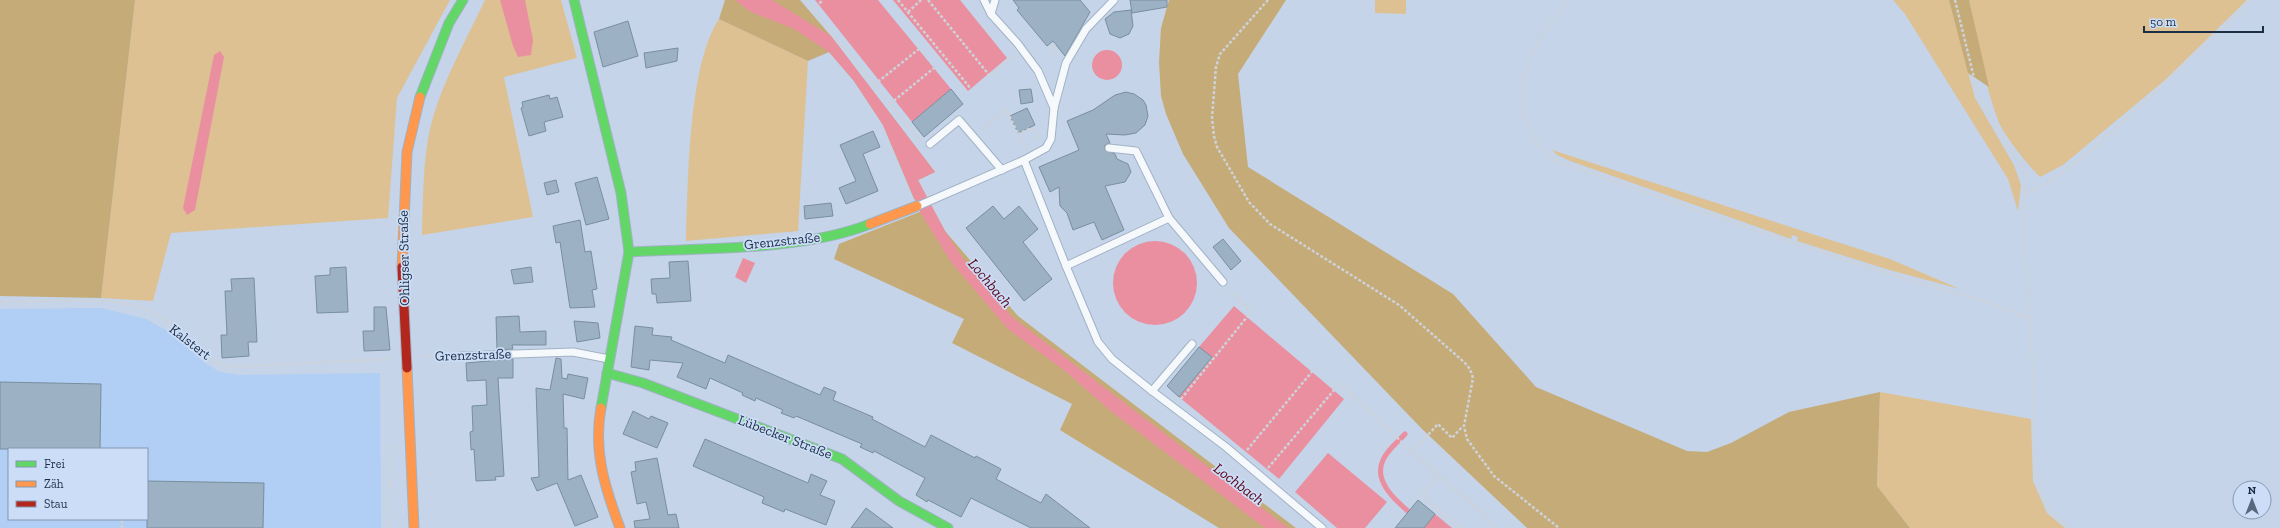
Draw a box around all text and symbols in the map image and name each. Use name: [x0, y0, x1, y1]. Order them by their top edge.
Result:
scale bar: [2144, 8, 2263, 34]
text: 50 m: [2150, 15, 2177, 29]
street label: Ohligser Straße: [395, 210, 413, 306]
street label: Grenzstraße: [743, 229, 821, 253]
water label: Lochbach: [964, 255, 1016, 312]
street label: Kalstert: [166, 320, 215, 364]
street label: Grenzstraße: [435, 345, 512, 365]
street label: Lübecker Straße: [736, 411, 835, 463]
legend: [8, 448, 148, 520]
text: Frei: [44, 457, 65, 471]
water label: Lochbach: [1210, 459, 1268, 509]
text: Zäh: [44, 477, 64, 491]
north arrow: [2232, 480, 2272, 520]
text: N: [2248, 484, 2257, 497]
text: Stau: [44, 497, 68, 511]

